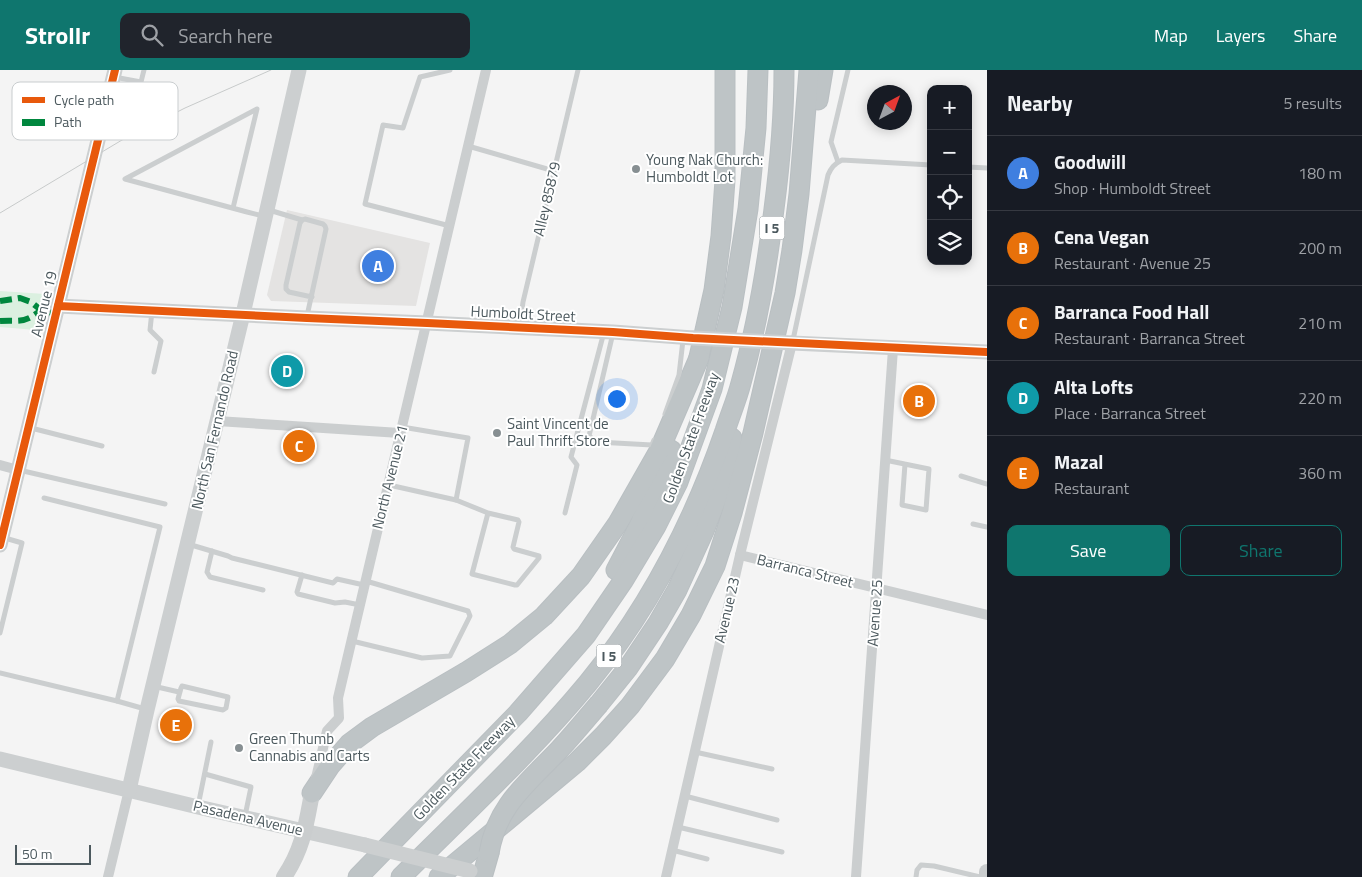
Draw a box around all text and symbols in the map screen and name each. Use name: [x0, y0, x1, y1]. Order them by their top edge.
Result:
search box: [120, 13, 470, 58]
text: Strollr: [25, 17, 90, 53]
icon: search: [138, 21, 166, 49]
text: Search here: [178, 21, 273, 50]
text: Map: [1154, 22, 1188, 49]
text: Layers: [1216, 22, 1265, 49]
text: Share: [1293, 22, 1337, 49]
legend: [12, 82, 178, 140]
north arrow: [867, 85, 912, 130]
map controls: [927, 85, 972, 265]
button: +: [927, 85, 972, 130]
text: Nearby: [1007, 87, 1072, 119]
text: Cycle path: [54, 89, 114, 110]
text: 5 results: [1283, 91, 1342, 115]
text: Path: [54, 111, 82, 132]
button: −: [927, 130, 972, 175]
text: Goodwill: [1054, 147, 1126, 176]
place label: Young Nak Church: Humboldt Lot: [646, 148, 763, 188]
street label: Alley 85879: [527, 159, 566, 238]
text: A: [1018, 161, 1028, 185]
text: 180 m: [1298, 161, 1342, 185]
marker: Young Nak Church: Humboldt Lot: [630, 163, 642, 175]
button: locate: [927, 175, 972, 220]
text: Shop · Humboldt Street: [1054, 176, 1211, 200]
road number: I 5: [760, 216, 784, 240]
button: layers: [927, 220, 972, 265]
text: Cena Vegan: [1054, 222, 1149, 251]
text: B: [1018, 236, 1028, 260]
text: 200 m: [1298, 236, 1342, 260]
pin: A: [362, 247, 394, 285]
text: Restaurant · Avenue 25: [1054, 251, 1211, 275]
street label: Avenue 19: [24, 269, 63, 339]
text: Barranca Food Hall: [1054, 297, 1209, 326]
street label: Humboldt Street: [470, 299, 577, 328]
text: C: [1019, 311, 1027, 335]
text: 210 m: [1298, 311, 1342, 335]
text: Restaurant · Barranca Street: [1054, 326, 1245, 350]
street label: North San Fernando Road: [185, 348, 244, 512]
pin: D: [271, 352, 303, 390]
street label: Golden State Freeway: [656, 369, 725, 507]
text: Alta Lofts: [1054, 372, 1133, 401]
pin: B: [903, 382, 935, 420]
your location: [604, 386, 630, 412]
text: D: [1018, 386, 1028, 410]
text: 220 m: [1298, 386, 1342, 410]
text: Place · Barranca Street: [1054, 401, 1206, 425]
place label: Saint Vincent de Paul Thrift Store: [507, 412, 610, 452]
street label: North Avenue 21: [365, 422, 414, 531]
pin: C: [283, 427, 315, 465]
marker: Saint Vincent de Paul Thrift Store: [491, 427, 503, 439]
text: Mazal: [1054, 447, 1103, 476]
text: E: [1019, 461, 1027, 485]
text: 360 m: [1298, 461, 1342, 485]
text: Restaurant: [1054, 476, 1129, 500]
button: Save: [1007, 525, 1170, 576]
button: Share: [1180, 525, 1342, 576]
street label: Barranca Street: [754, 547, 857, 594]
street label: Avenue 23: [708, 575, 745, 645]
street label: Avenue 25: [861, 579, 888, 647]
road number: I 5: [596, 644, 622, 668]
pin: E: [160, 706, 192, 744]
street label: Golden State Freeway: [407, 710, 520, 825]
place label: Green Thumb Cannabis and Carts: [249, 727, 370, 767]
marker: Green Thumb Cannabis and Carts: [233, 742, 245, 754]
street label: Pasadena Avenue: [191, 794, 305, 841]
scale bar: [15, 842, 91, 865]
text: 50 m: [22, 843, 52, 864]

